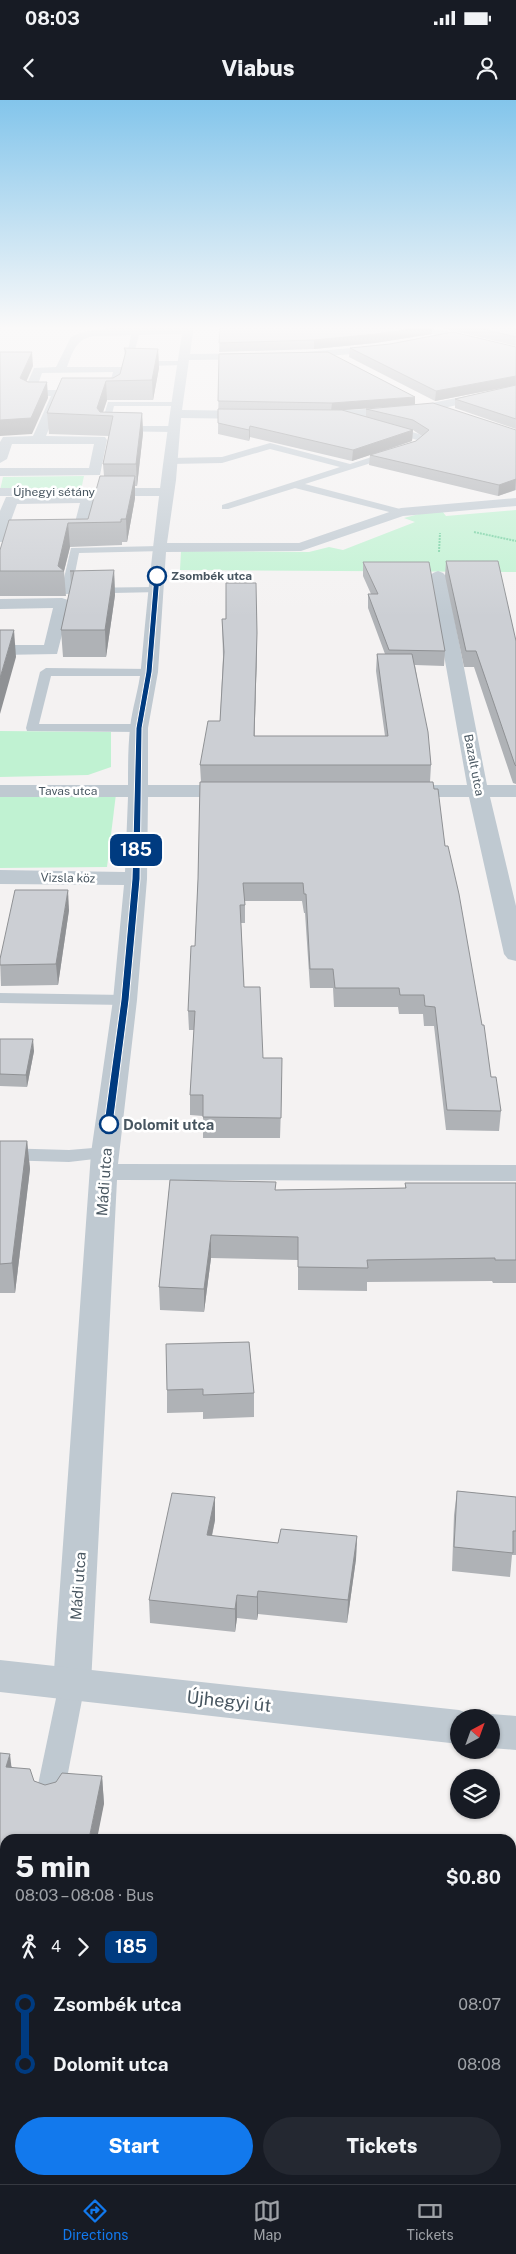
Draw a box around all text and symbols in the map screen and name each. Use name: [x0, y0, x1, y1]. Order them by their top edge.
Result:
text: 08:03: [25, 7, 80, 29]
icon: back: [15, 54, 43, 82]
icon: person: [473, 54, 501, 82]
text: Viabus: [222, 55, 294, 81]
street label: Újhegyi sétány: [13, 485, 96, 499]
marker: Zsombék utca: [147, 566, 167, 586]
place label: Zsombék utca: [171, 569, 252, 583]
street label: Bazalt utca: [461, 733, 487, 797]
street label: Tavas utca: [39, 784, 97, 798]
line badge: 185: [107, 834, 165, 866]
text: 185: [120, 839, 152, 860]
street label: Vizsla köz: [40, 871, 96, 885]
marker: Dolomit utca: [99, 1114, 119, 1134]
place label: Dolomit utca: [123, 1116, 214, 1133]
street label: Mádi utca: [93, 1147, 115, 1217]
street label: Mádi utca: [67, 1551, 89, 1621]
street label: Újhegyi út: [186, 1685, 273, 1716]
north arrow: [450, 1709, 500, 1759]
map controls: [450, 1709, 500, 1819]
button: layers: [450, 1769, 500, 1819]
text: 5 min: [15, 1850, 90, 1883]
text: $0.80: [446, 1866, 501, 1888]
text: 08:03 – 08:08 · Bus: [15, 1886, 154, 1905]
icon: walk: [15, 1933, 43, 1961]
icon: forward: [69, 1933, 97, 1961]
text: 185: [115, 1936, 147, 1957]
text: 4: [51, 1937, 61, 1956]
text: Zsombék utca: [53, 1993, 182, 2015]
text: 08:07: [458, 1995, 501, 2014]
text: Dolomit utca: [53, 2053, 169, 2075]
text: 08:08: [457, 2055, 501, 2074]
button: Start: [15, 2117, 253, 2175]
button: Tickets: [263, 2117, 501, 2175]
tab: Directions: [62, 2197, 128, 2243]
tab: Map: [253, 2197, 282, 2243]
tab: Tickets: [407, 2197, 454, 2243]

